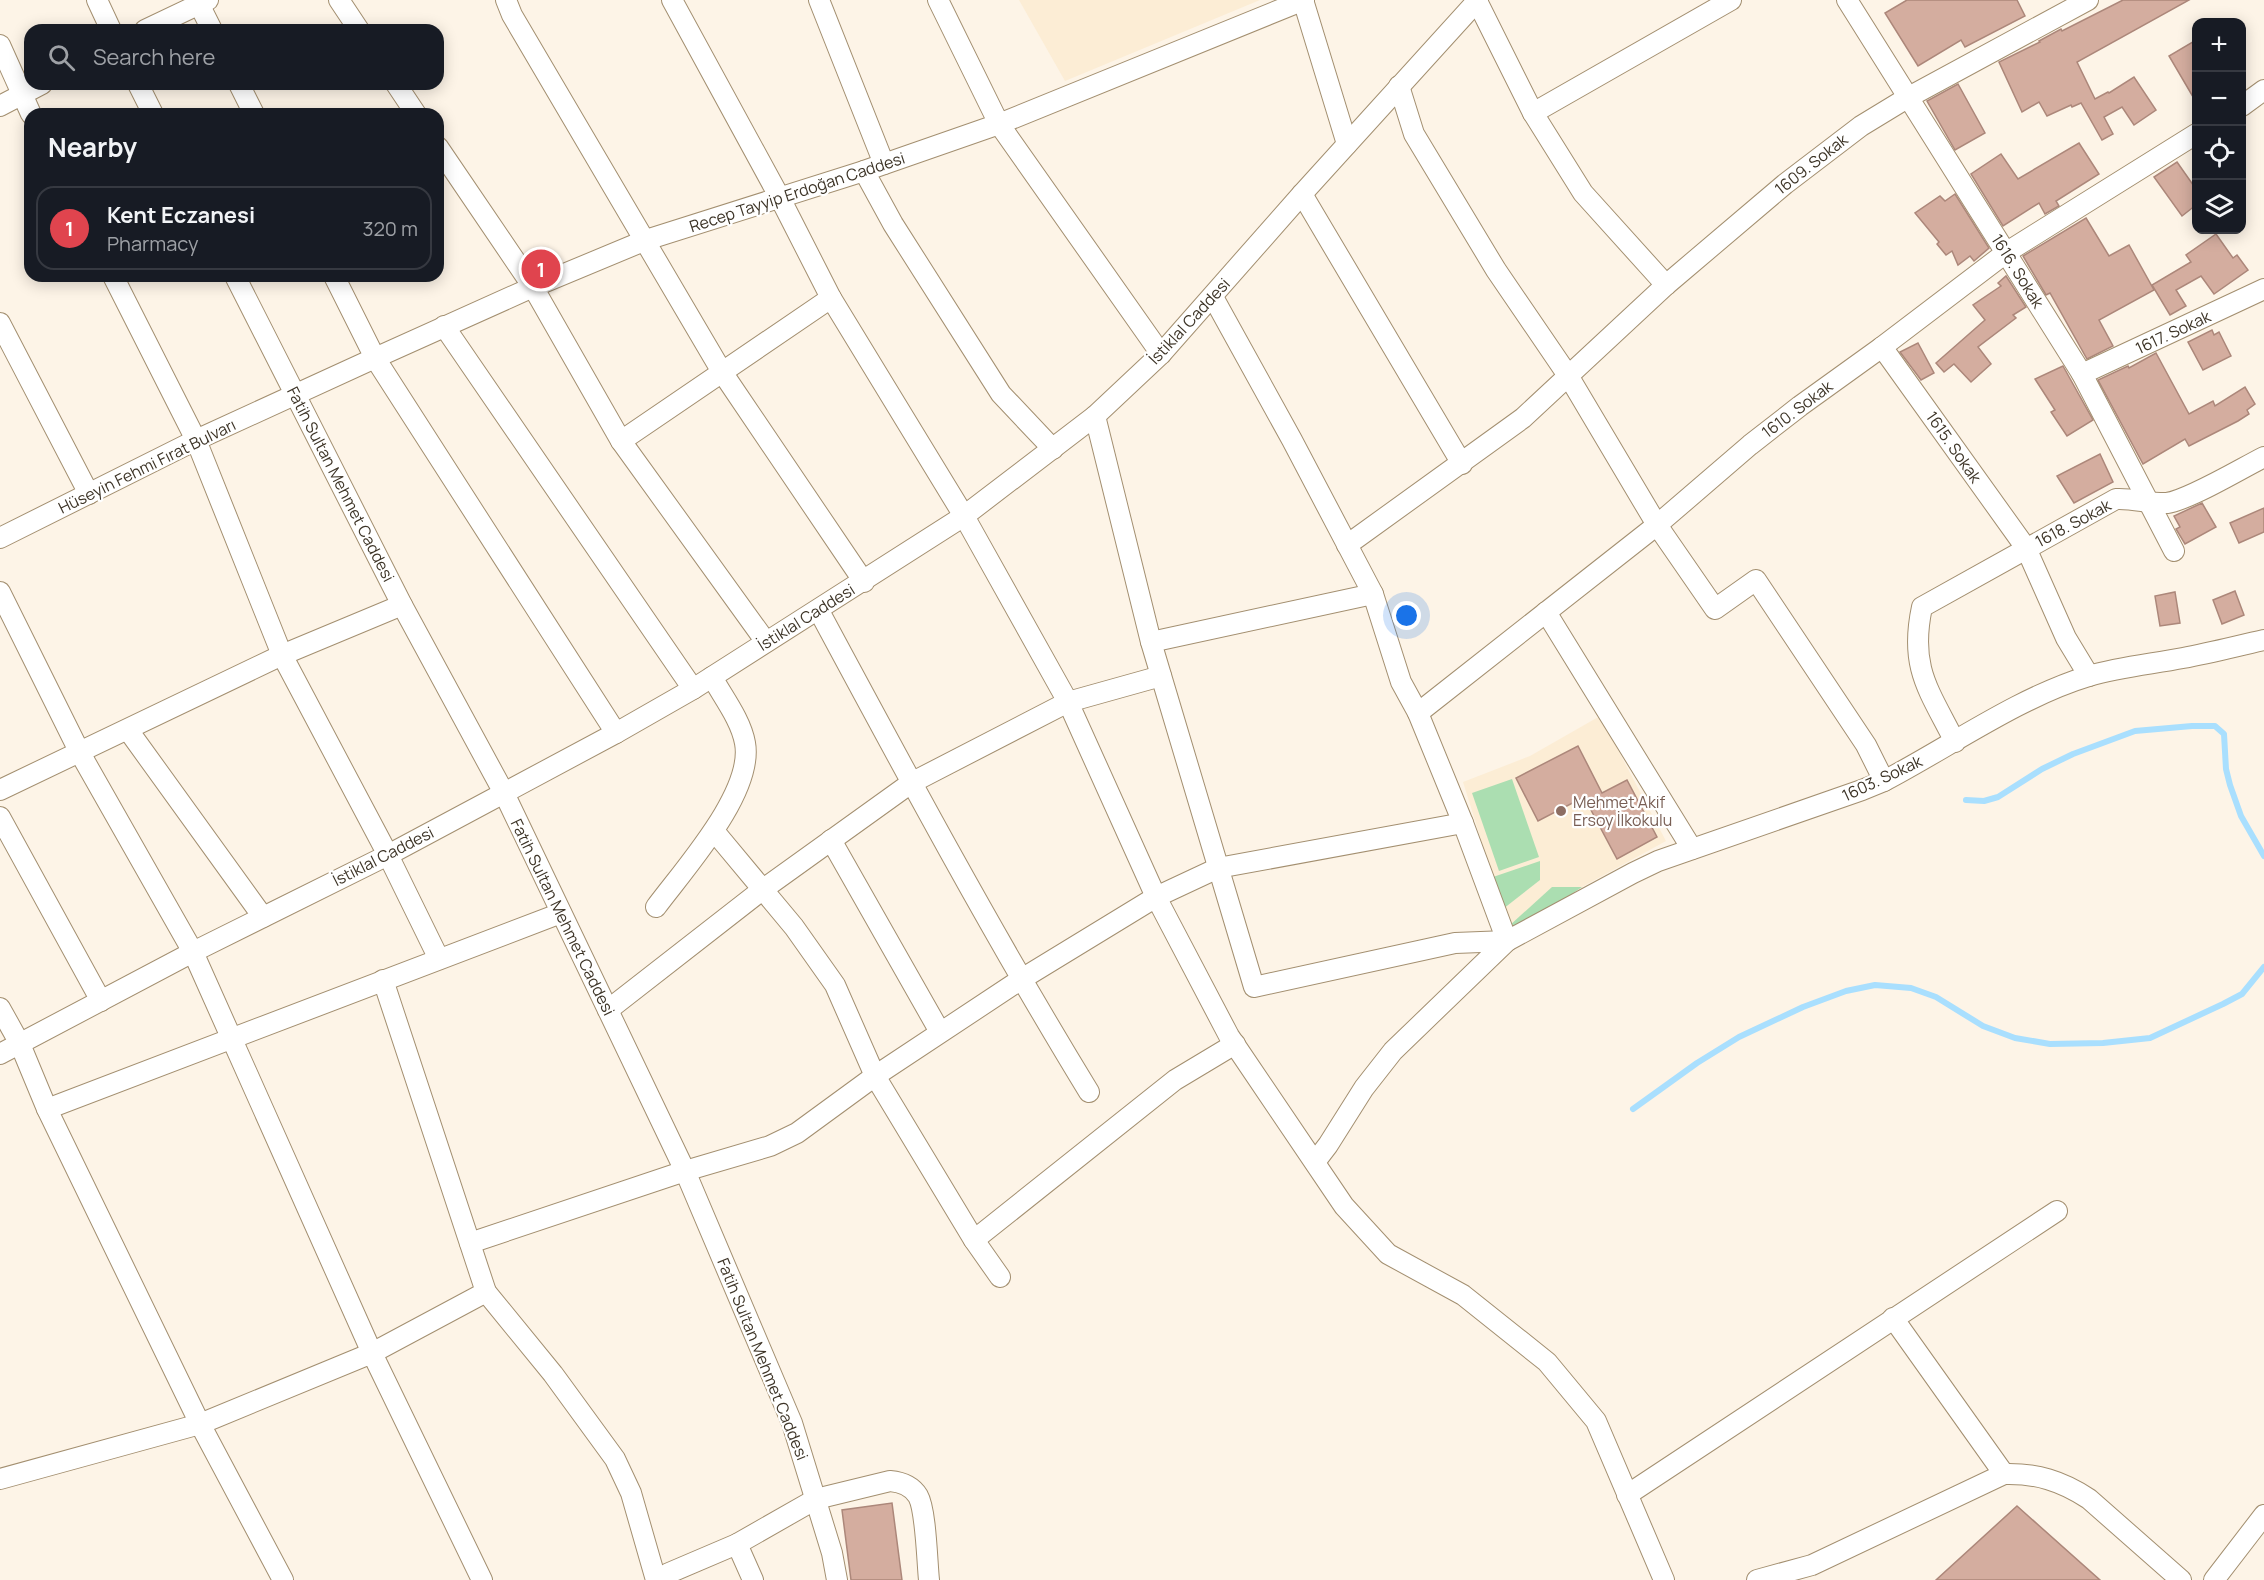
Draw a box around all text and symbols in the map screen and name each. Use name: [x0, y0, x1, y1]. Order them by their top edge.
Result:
map controls: [2192, 18, 2246, 234]
button: +: [2192, 18, 2246, 72]
search box: [24, 24, 444, 90]
icon: search: [45, 41, 78, 74]
text: Search here: [93, 42, 215, 72]
button: −: [2192, 72, 2246, 126]
button: locate: [2192, 126, 2246, 180]
street label: 1609. Sokak: [1770, 128, 1853, 199]
text: Nearby: [48, 129, 137, 165]
street label: Recep Tayyip Erdoğan Caddesi: [686, 147, 908, 237]
button: layers: [2192, 180, 2246, 234]
text: Kent Eczanesi: [107, 200, 255, 230]
text: 1: [65, 215, 74, 242]
text: 320 m: [362, 215, 418, 242]
text: Pharmacy: [107, 230, 199, 257]
street label: 1616. Sokak: [1987, 230, 2050, 313]
pin: 1: [522, 246, 560, 292]
street label: İstiklal Caddesi: [1143, 273, 1235, 369]
street label: 1617. Sokak: [2132, 305, 2215, 359]
street label: 1610. Sokak: [1757, 375, 1838, 443]
street label: Fatih Sultan Mehmet Caddesi: [282, 383, 400, 585]
street label: 1615. Sokak: [1921, 407, 1987, 488]
street label: Hüseyin Fehmi Fırat Bulvarı: [55, 413, 239, 519]
street label: 1618. Sokak: [2031, 493, 2116, 552]
street label: İstiklal Caddesi: [753, 578, 859, 656]
your location: [1392, 601, 1421, 630]
street label: 1603. Sokak: [1838, 749, 1927, 806]
place label: Mehmet Akif Ersoy İlkokulu: [1573, 791, 1672, 831]
marker: Mehmet Akif Ersoy İlkokulu: [1554, 804, 1568, 818]
street label: Fatih Sultan Mehmet Caddesi: [506, 815, 620, 1019]
street label: İstiklal Caddesi: [329, 821, 437, 891]
street label: Fatih Sultan Mehmet Caddesi: [712, 1255, 814, 1463]

